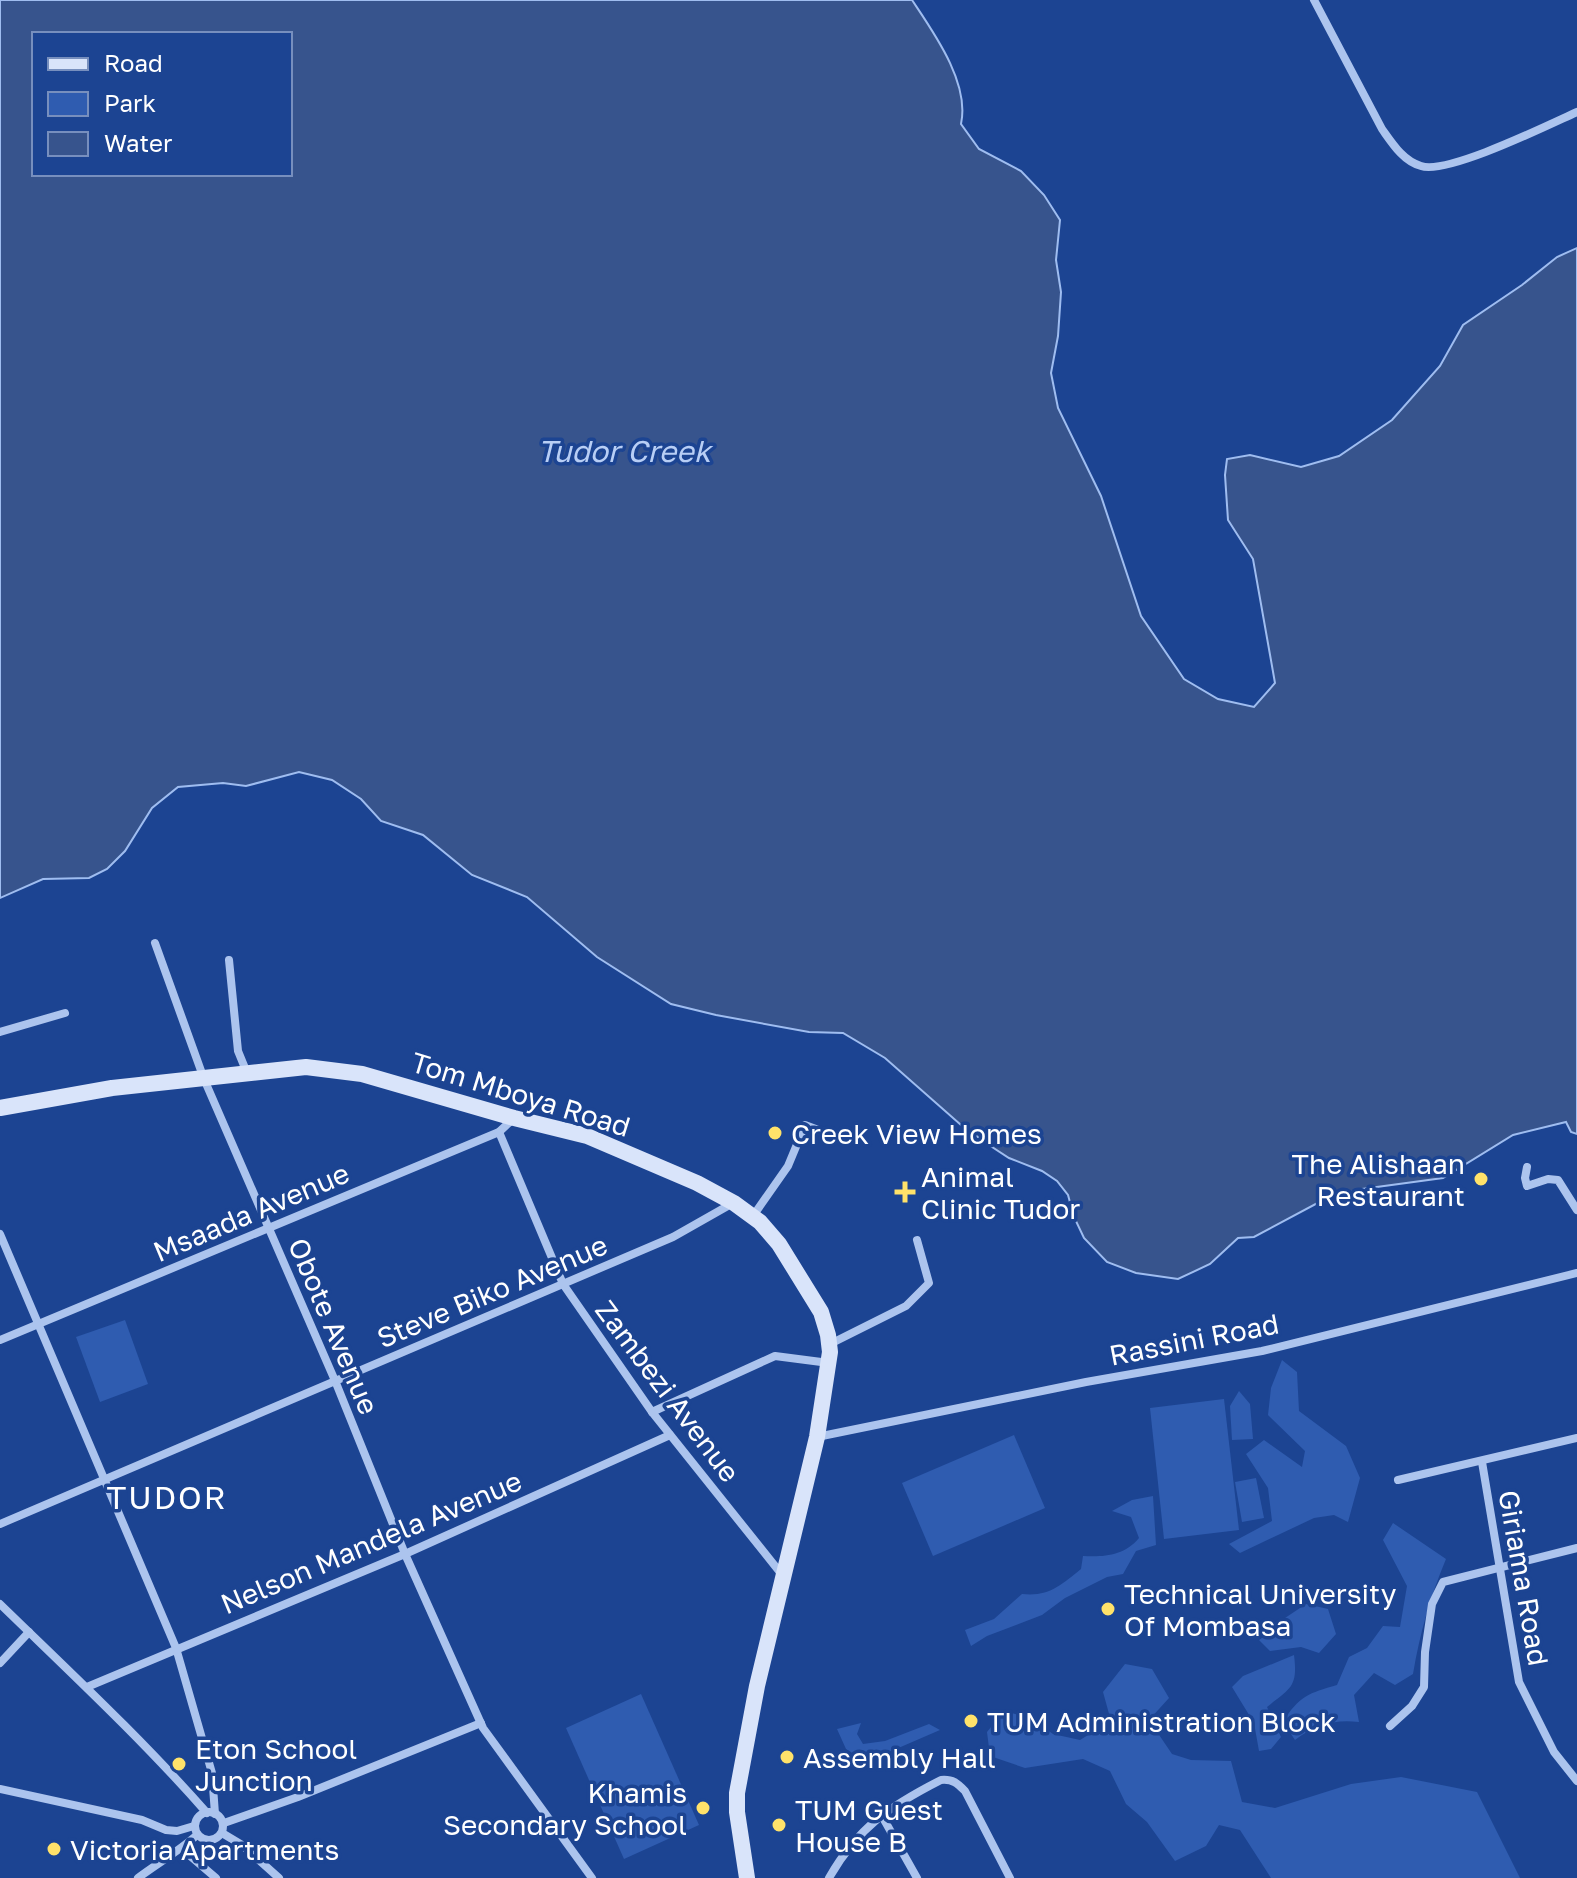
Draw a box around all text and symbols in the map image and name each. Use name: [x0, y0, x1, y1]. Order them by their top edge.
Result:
legend: [32, 32, 292, 176]
text: Road: [104, 48, 163, 77]
text: Park: [104, 88, 156, 117]
text: Water: [104, 128, 172, 157]
water label: Tudor Creek: [537, 433, 714, 469]
street label: Tom Mboya Road: [408, 1045, 634, 1143]
place label: Creek View Homes: [791, 1117, 1042, 1150]
marker: Creek View Homes: [766, 1124, 784, 1142]
place label: The Alishaan Restaurant: [1292, 1147, 1465, 1212]
street label: Msaada Avenue: [148, 1156, 354, 1268]
place label: Animal Clinic Tudor: [921, 1160, 1080, 1225]
marker: The Alishaan Restaurant: [1472, 1170, 1490, 1188]
marker: Animal Clinic Tudor: [896, 1183, 914, 1201]
street label: Steve Biko Avenue: [372, 1228, 612, 1354]
street label: Obote Avenue: [282, 1233, 386, 1419]
street label: Zambezi Avenue: [589, 1294, 747, 1488]
street label: Rassini Road: [1106, 1306, 1282, 1372]
street label: Nelson Mandela Avenue: [216, 1464, 526, 1620]
district label: TUDOR: [106, 1478, 228, 1516]
street label: Giriama Road: [1492, 1488, 1556, 1668]
place label: Technical University Of Mombasa: [1124, 1577, 1397, 1642]
marker: Technical University Of Mombasa: [1099, 1600, 1117, 1618]
place label: TUM Administration Block: [987, 1705, 1336, 1738]
marker: TUM Administration Block: [962, 1712, 980, 1730]
place label: Eton School Junction: [195, 1732, 357, 1797]
place label: Assembly Hall: [803, 1741, 996, 1774]
marker: Assembly Hall: [778, 1748, 796, 1766]
marker: Eton School Junction: [170, 1755, 188, 1773]
place label: Khamis Secondary School: [443, 1776, 687, 1841]
place label: TUM Guest House B: [795, 1793, 943, 1858]
marker: Khamis Secondary School: [694, 1799, 712, 1817]
marker: TUM Guest House B: [770, 1816, 788, 1834]
place label: Victoria Apartments: [70, 1833, 339, 1866]
marker: Victoria Apartments: [45, 1840, 63, 1858]

